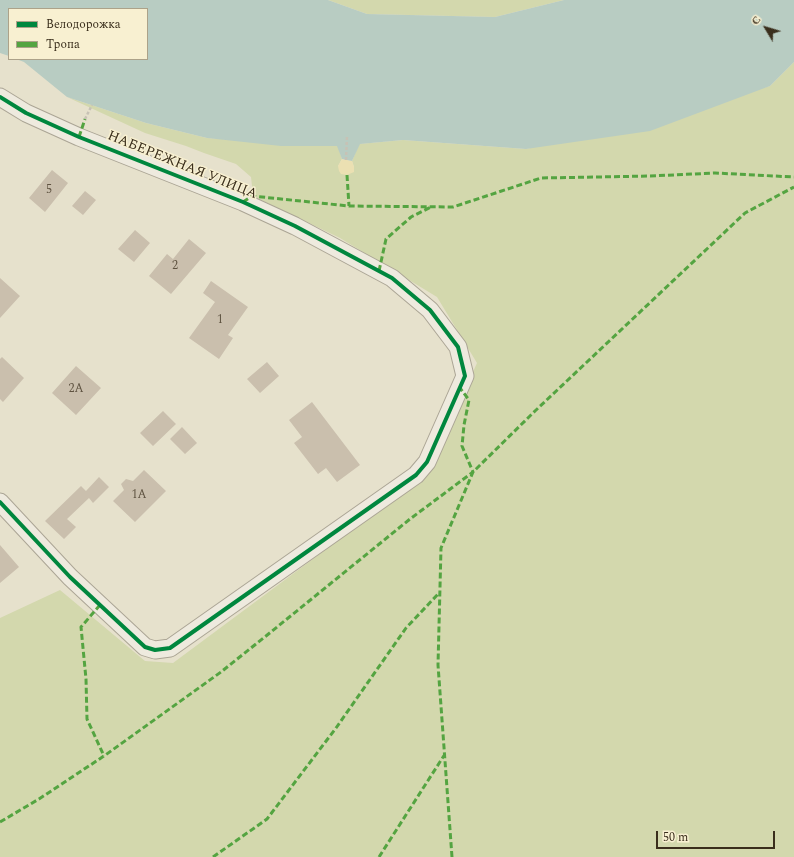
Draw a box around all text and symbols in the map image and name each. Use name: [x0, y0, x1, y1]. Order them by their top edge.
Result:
legend: [8, 8, 148, 60]
north arrow: [746, 8, 786, 48]
text: С: [747, 12, 765, 29]
text: Велодорожка: [46, 15, 121, 34]
text: Тропа: [46, 35, 80, 54]
street label: НАБЕРЕЖНАЯ УЛИЦА: [105, 128, 259, 204]
house number: 5: [46, 184, 52, 198]
house number: 2: [172, 260, 178, 274]
house number: 1: [217, 314, 223, 328]
house number: 2А: [69, 383, 83, 397]
house number: 1А: [132, 489, 146, 503]
scale bar: [658, 823, 777, 849]
text: 50 m: [663, 828, 688, 847]

